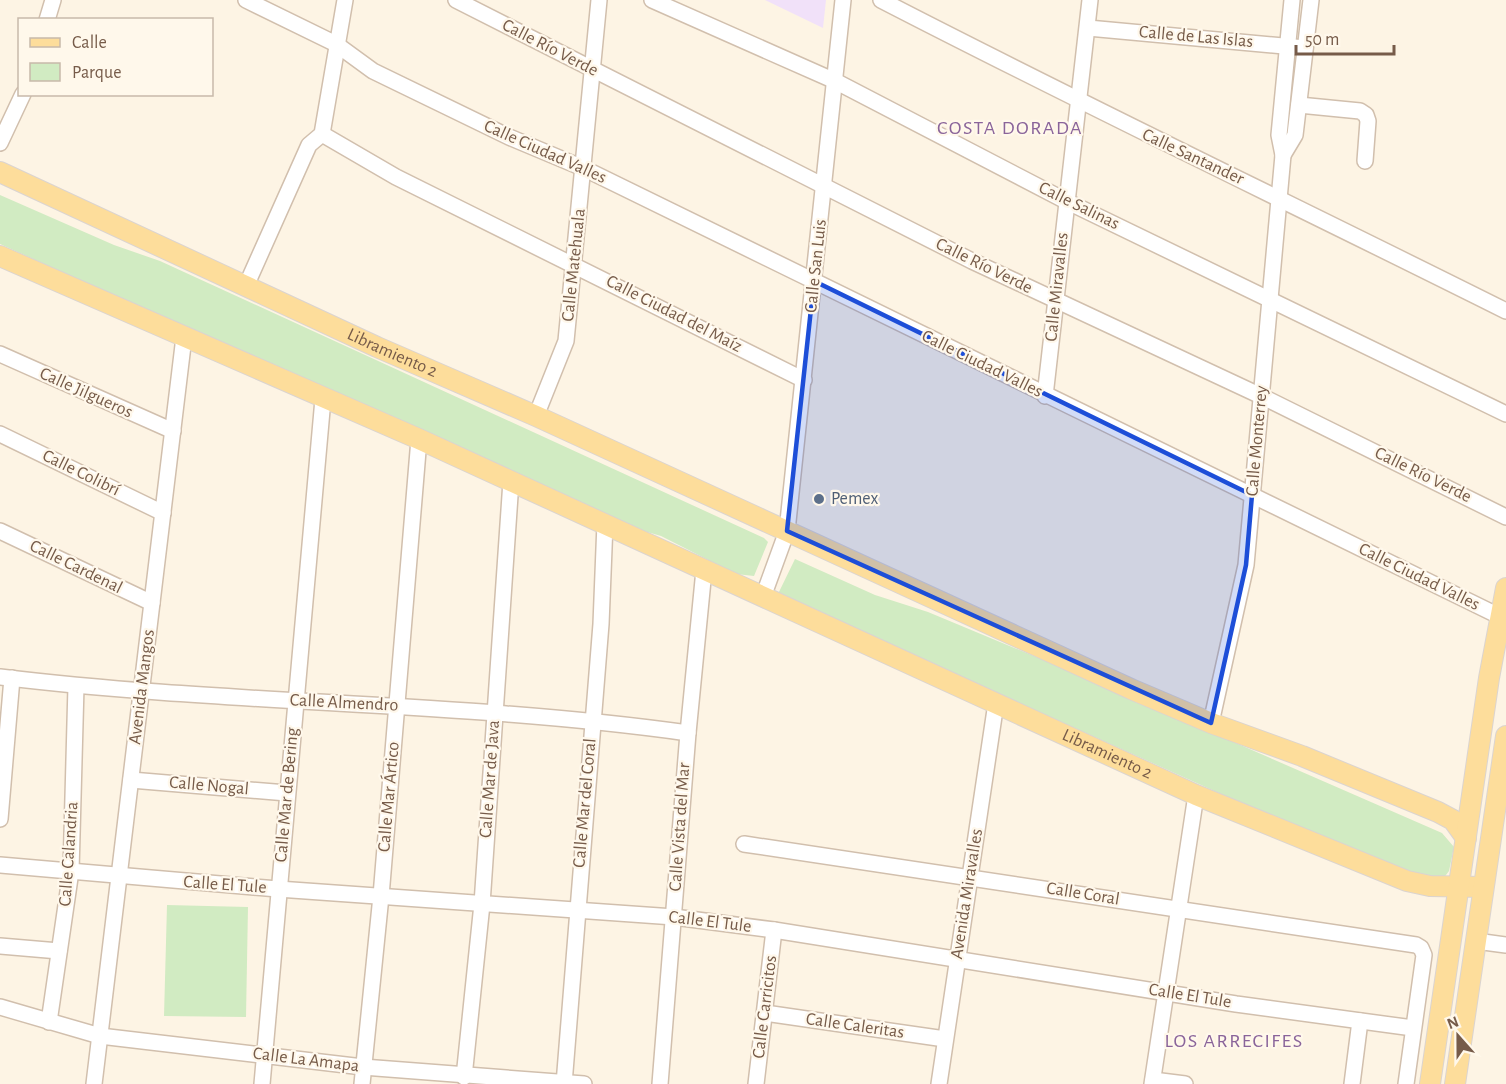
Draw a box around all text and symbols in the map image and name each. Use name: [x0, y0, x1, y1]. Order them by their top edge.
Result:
street label: Calle Río Verde: [499, 16, 601, 80]
legend: [18, 18, 213, 96]
scale bar: [1296, 18, 1394, 56]
street label: Calle de Las Islas: [1138, 23, 1254, 51]
text: 50 m: [1305, 31, 1339, 49]
text: Calle: [72, 34, 107, 52]
text: Parque: [72, 64, 121, 82]
street label: Calle Ciudad Valles: [481, 117, 609, 187]
district label: COSTA DORADA: [937, 118, 1083, 138]
street label: Calle Santander: [1139, 126, 1247, 188]
street label: Calle Salinas: [1036, 179, 1122, 233]
street label: Calle Matehuala: [559, 208, 589, 322]
street label: Calle San Luis: [802, 218, 830, 314]
street label: Calle Miravalles: [1042, 232, 1072, 342]
street label: Calle Río Verde: [933, 235, 1035, 297]
street label: Calle Ciudad del Maíz: [603, 272, 745, 356]
street label: Libramiento 2: [344, 325, 440, 381]
street label: Calle Ciudad Valles: [919, 327, 1045, 401]
street label: Calle Jilgueros: [37, 364, 135, 422]
street label: Calle Monterrey: [1243, 385, 1271, 497]
street label: Calle Río Verde: [1372, 444, 1474, 506]
street label: Calle Colibrí: [39, 447, 123, 500]
place label: Pemex: [831, 490, 879, 508]
marker: Pemex: [812, 492, 826, 506]
street label: Calle Cardenal: [27, 537, 125, 597]
street label: Calle Ciudad Valles: [1356, 540, 1482, 614]
street label: Avenida Mangos: [126, 628, 158, 746]
street label: Calle Almendro: [289, 691, 399, 715]
street label: Calle Mar de Java: [477, 719, 503, 839]
street label: Libramiento 2: [1059, 726, 1155, 783]
street label: Calle Mar de Bering: [272, 727, 302, 863]
street label: Calle Mar del Coral: [570, 738, 600, 868]
street label: Calle Mar Ártico: [372, 741, 403, 853]
street label: Calle Vista del Mar: [667, 762, 693, 892]
street label: Calle Nogal: [168, 774, 250, 798]
street label: Calle Calandria: [56, 801, 82, 907]
street label: Avenida Miravalles: [948, 828, 986, 960]
street label: Calle El Tule: [183, 873, 267, 897]
street label: Calle Coral: [1045, 879, 1121, 909]
street label: Calle El Tule: [668, 908, 752, 936]
street label: Calle Carricitos: [750, 954, 780, 1060]
street label: Calle El Tule: [1147, 981, 1233, 1011]
north arrow: [1428, 1006, 1488, 1066]
street label: Calle Caleritas: [805, 1010, 905, 1042]
text: N: [1445, 1013, 1461, 1032]
district label: LOS ARRECIFES: [1164, 1031, 1304, 1051]
street label: Calle La Amapa: [252, 1045, 360, 1075]

